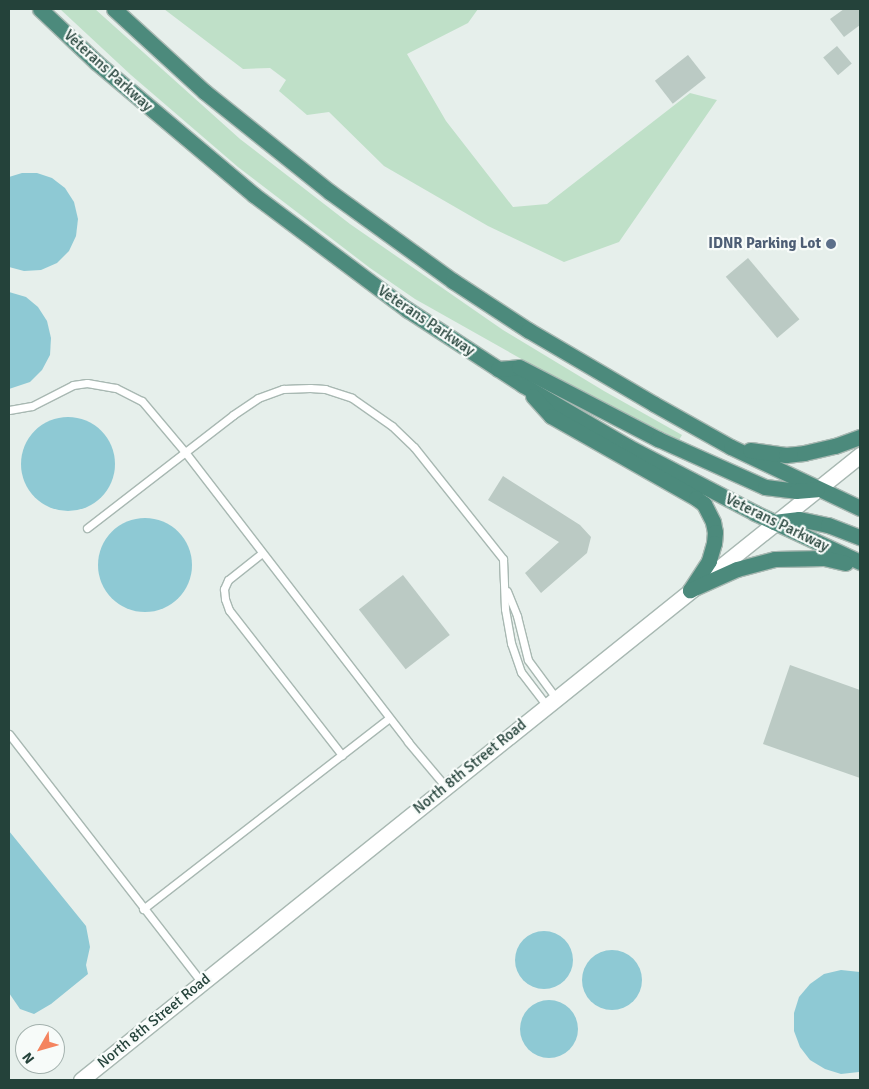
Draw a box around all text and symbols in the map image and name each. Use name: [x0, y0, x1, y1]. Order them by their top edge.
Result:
street label: Veterans Parkway: [60, 27, 156, 115]
place label: IDNR Parking Lot: [708, 235, 821, 253]
marker: IDNR Parking Lot: [825, 238, 837, 250]
street label: Veterans Parkway: [374, 282, 478, 360]
street label: Veterans Parkway: [722, 490, 832, 556]
street label: North 8th Street Road: [410, 716, 530, 818]
street label: North 8th Street Road: [94, 970, 214, 1072]
north arrow: [15, 1024, 65, 1074]
text: N: [19, 1049, 38, 1067]

